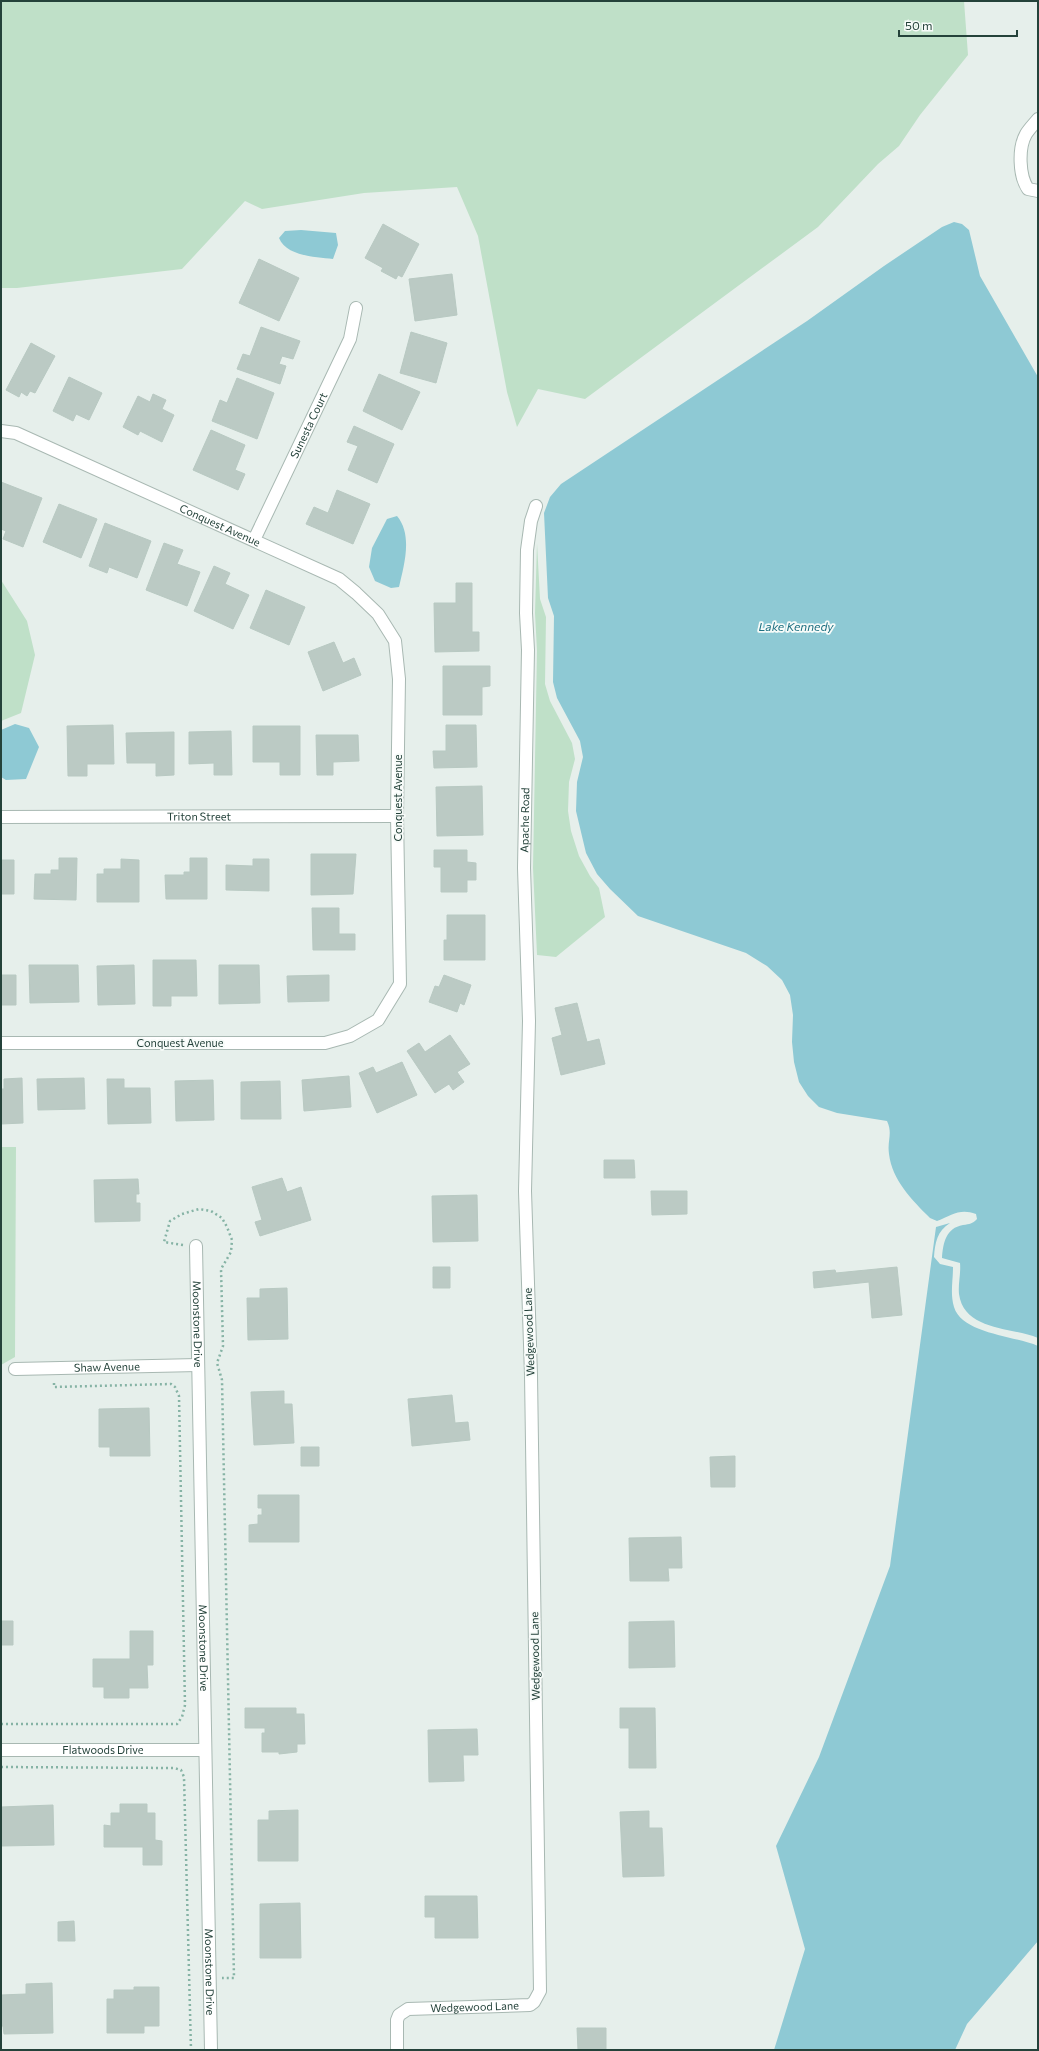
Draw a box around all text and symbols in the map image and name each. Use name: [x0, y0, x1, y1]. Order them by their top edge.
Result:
scale bar: [899, 12, 1017, 38]
text: 50 m: [905, 18, 933, 32]
street label: Sunesta Court: [287, 390, 330, 460]
street label: Conquest Avenue: [178, 501, 263, 549]
water label: Lake Kennedy: [758, 619, 834, 633]
street label: Conquest Avenue: [391, 754, 404, 842]
street label: Apache Road: [517, 787, 531, 853]
street label: Triton Street: [167, 809, 231, 823]
street label: Conquest Avenue: [136, 1036, 224, 1049]
street label: Moonstone Drive: [191, 1280, 205, 1368]
street label: Wedgewood Lane: [520, 1287, 537, 1376]
street label: Shaw Avenue: [74, 1359, 140, 1374]
street label: Moonstone Drive: [197, 1604, 211, 1692]
street label: Wedgewood Lane: [527, 1611, 542, 1700]
street label: Flatwoods Drive: [62, 1743, 144, 1756]
street label: Moonstone Drive: [203, 1928, 217, 2016]
street label: Wedgewood Lane: [430, 1998, 519, 2014]

